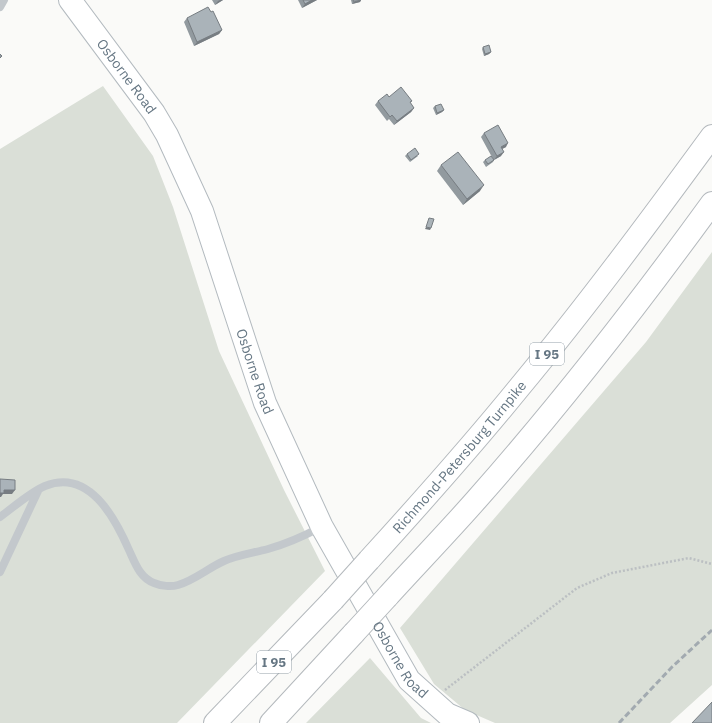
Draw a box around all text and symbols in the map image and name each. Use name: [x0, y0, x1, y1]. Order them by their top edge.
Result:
street label: Osborne Road: [93, 35, 160, 117]
street label: Osborne Road: [232, 326, 278, 417]
road number: I 95: [530, 343, 564, 365]
street label: Richmond-Petersburg Turnpike: [389, 377, 530, 537]
street label: Osborne Road: [369, 618, 432, 702]
road number: I 95: [257, 651, 291, 673]

